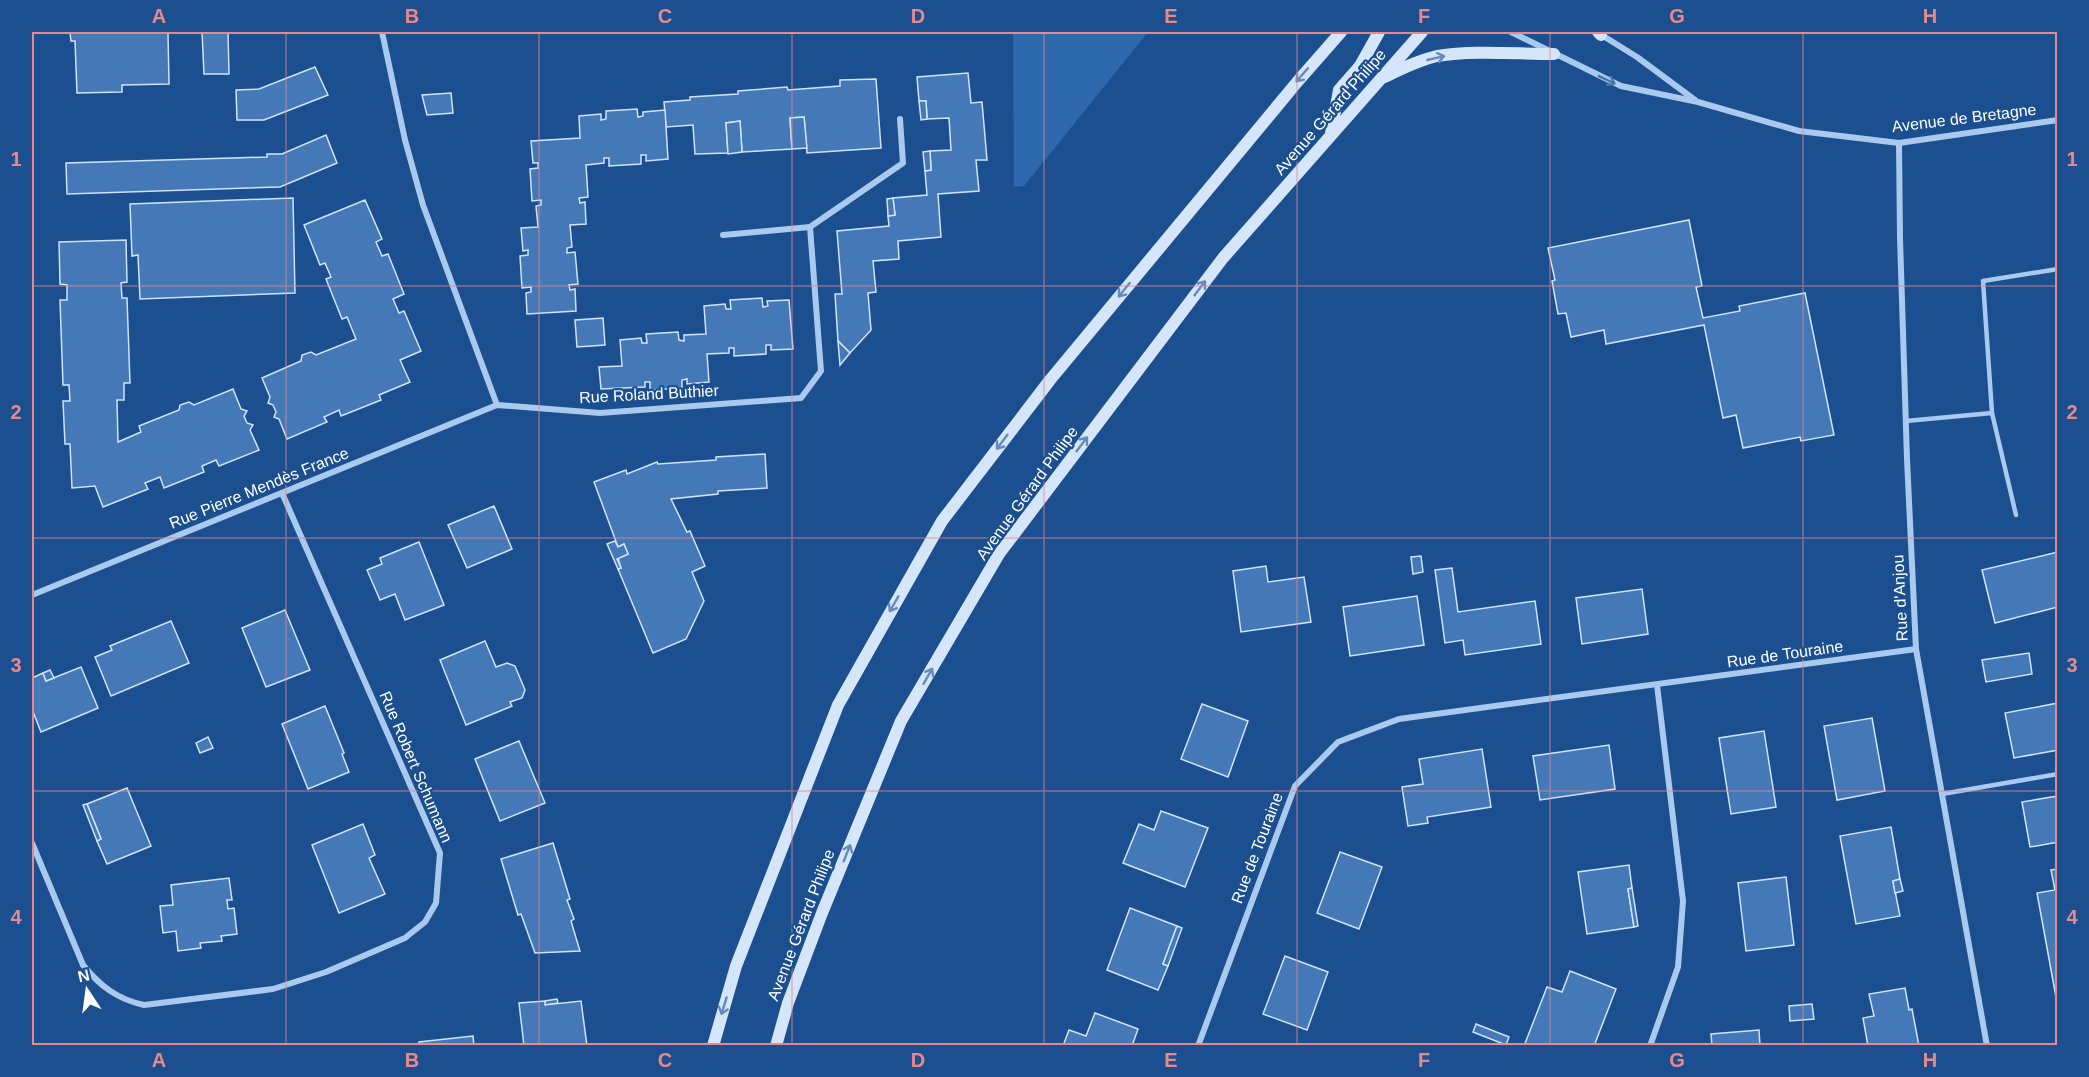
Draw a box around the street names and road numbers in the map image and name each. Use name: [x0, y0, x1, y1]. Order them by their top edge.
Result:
street label: Avenue Gérard Philipe: [1271, 46, 1389, 178]
street label: Avenue de Bretagne: [1891, 101, 2037, 135]
street label: Rue Roland Buthier: [579, 382, 720, 406]
street label: Avenue Gérard Philipe: [973, 423, 1081, 563]
street label: Rue Pierre Mendès France: [167, 444, 351, 532]
street label: Rue d'Anjou: [1889, 554, 1911, 642]
street label: Rue de Touraine: [1726, 637, 1844, 671]
street label: Rue Robert Schumann: [376, 689, 456, 845]
street label: Rue de Touraine: [1228, 790, 1286, 906]
street label: Avenue Gérard Philipe: [764, 847, 838, 1003]

